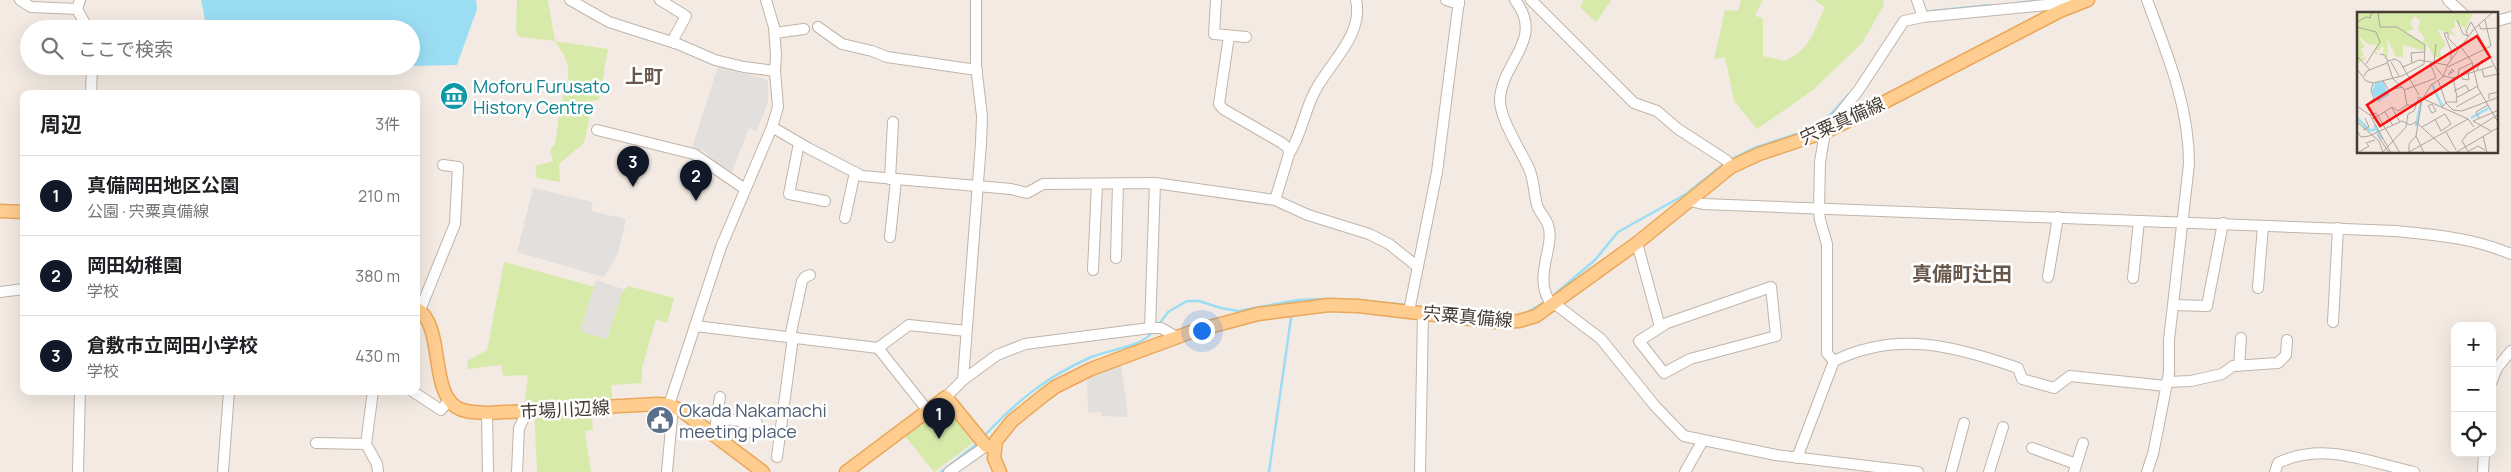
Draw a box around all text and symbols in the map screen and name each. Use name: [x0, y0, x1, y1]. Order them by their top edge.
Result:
inset map: [2357, 12, 2498, 154]
search box: [20, 20, 420, 75]
icon: search: [38, 34, 66, 62]
text: ここで検索: [78, 36, 173, 62]
district label: 上町: [625, 63, 663, 89]
place label: Moforu Furusato History Centre: [473, 74, 610, 119]
museum icon: Moforu Furusato History Centre: [439, 81, 469, 111]
street label: 宍粟真備線: [1796, 91, 1888, 149]
text: 周辺: [40, 110, 82, 138]
text: 3件: [375, 113, 400, 135]
pin: 3: [617, 146, 649, 187]
pin: 2: [680, 160, 712, 201]
text: 真備岡田地区公園: [87, 172, 239, 198]
text: 1: [52, 185, 60, 207]
text: 210 m: [358, 185, 400, 207]
text: 公園 · 宍粟真備線: [87, 200, 209, 222]
text: 岡田幼稚園: [87, 252, 182, 278]
district label: 真備町辻田: [1912, 260, 2012, 287]
text: 2: [51, 265, 61, 287]
text: 380 m: [355, 265, 400, 287]
text: 学校: [87, 280, 119, 302]
street label: 宍粟真備線: [1422, 300, 1514, 332]
your location: [1189, 318, 1215, 344]
map controls: [2451, 322, 2496, 457]
button: +: [2451, 322, 2496, 367]
text: 倉敷市立岡田小学校: [87, 332, 258, 358]
text: 3: [51, 345, 61, 367]
text: 430 m: [355, 345, 400, 367]
text: 学校: [87, 360, 119, 382]
button: −: [2451, 367, 2496, 412]
street label: 市場川辺線: [519, 395, 611, 423]
place label: Okada Nakamachi meeting place: [679, 398, 827, 443]
pin: 1: [923, 398, 955, 439]
public building icon: Okada Nakamachi meeting place: [645, 405, 675, 435]
button: locate: [2451, 412, 2496, 457]

